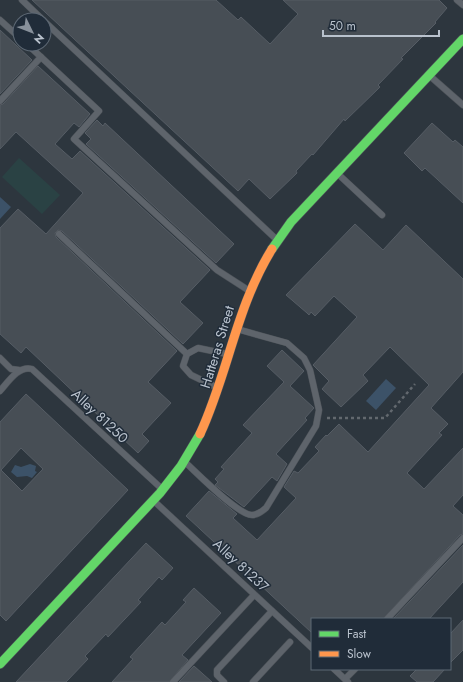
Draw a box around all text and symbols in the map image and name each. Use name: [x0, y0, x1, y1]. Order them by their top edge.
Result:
north arrow: [12, 12, 52, 52]
scale bar: [323, 12, 439, 38]
text: 50 m: [329, 17, 356, 35]
text: N: [30, 30, 48, 47]
street label: Hatteras Street: [195, 303, 239, 391]
street label: Alley 81250: [67, 384, 133, 448]
street label: Alley 81237: [209, 534, 274, 597]
legend: [311, 618, 451, 670]
text: Fast: [347, 625, 366, 643]
text: Slow: [347, 645, 372, 663]

